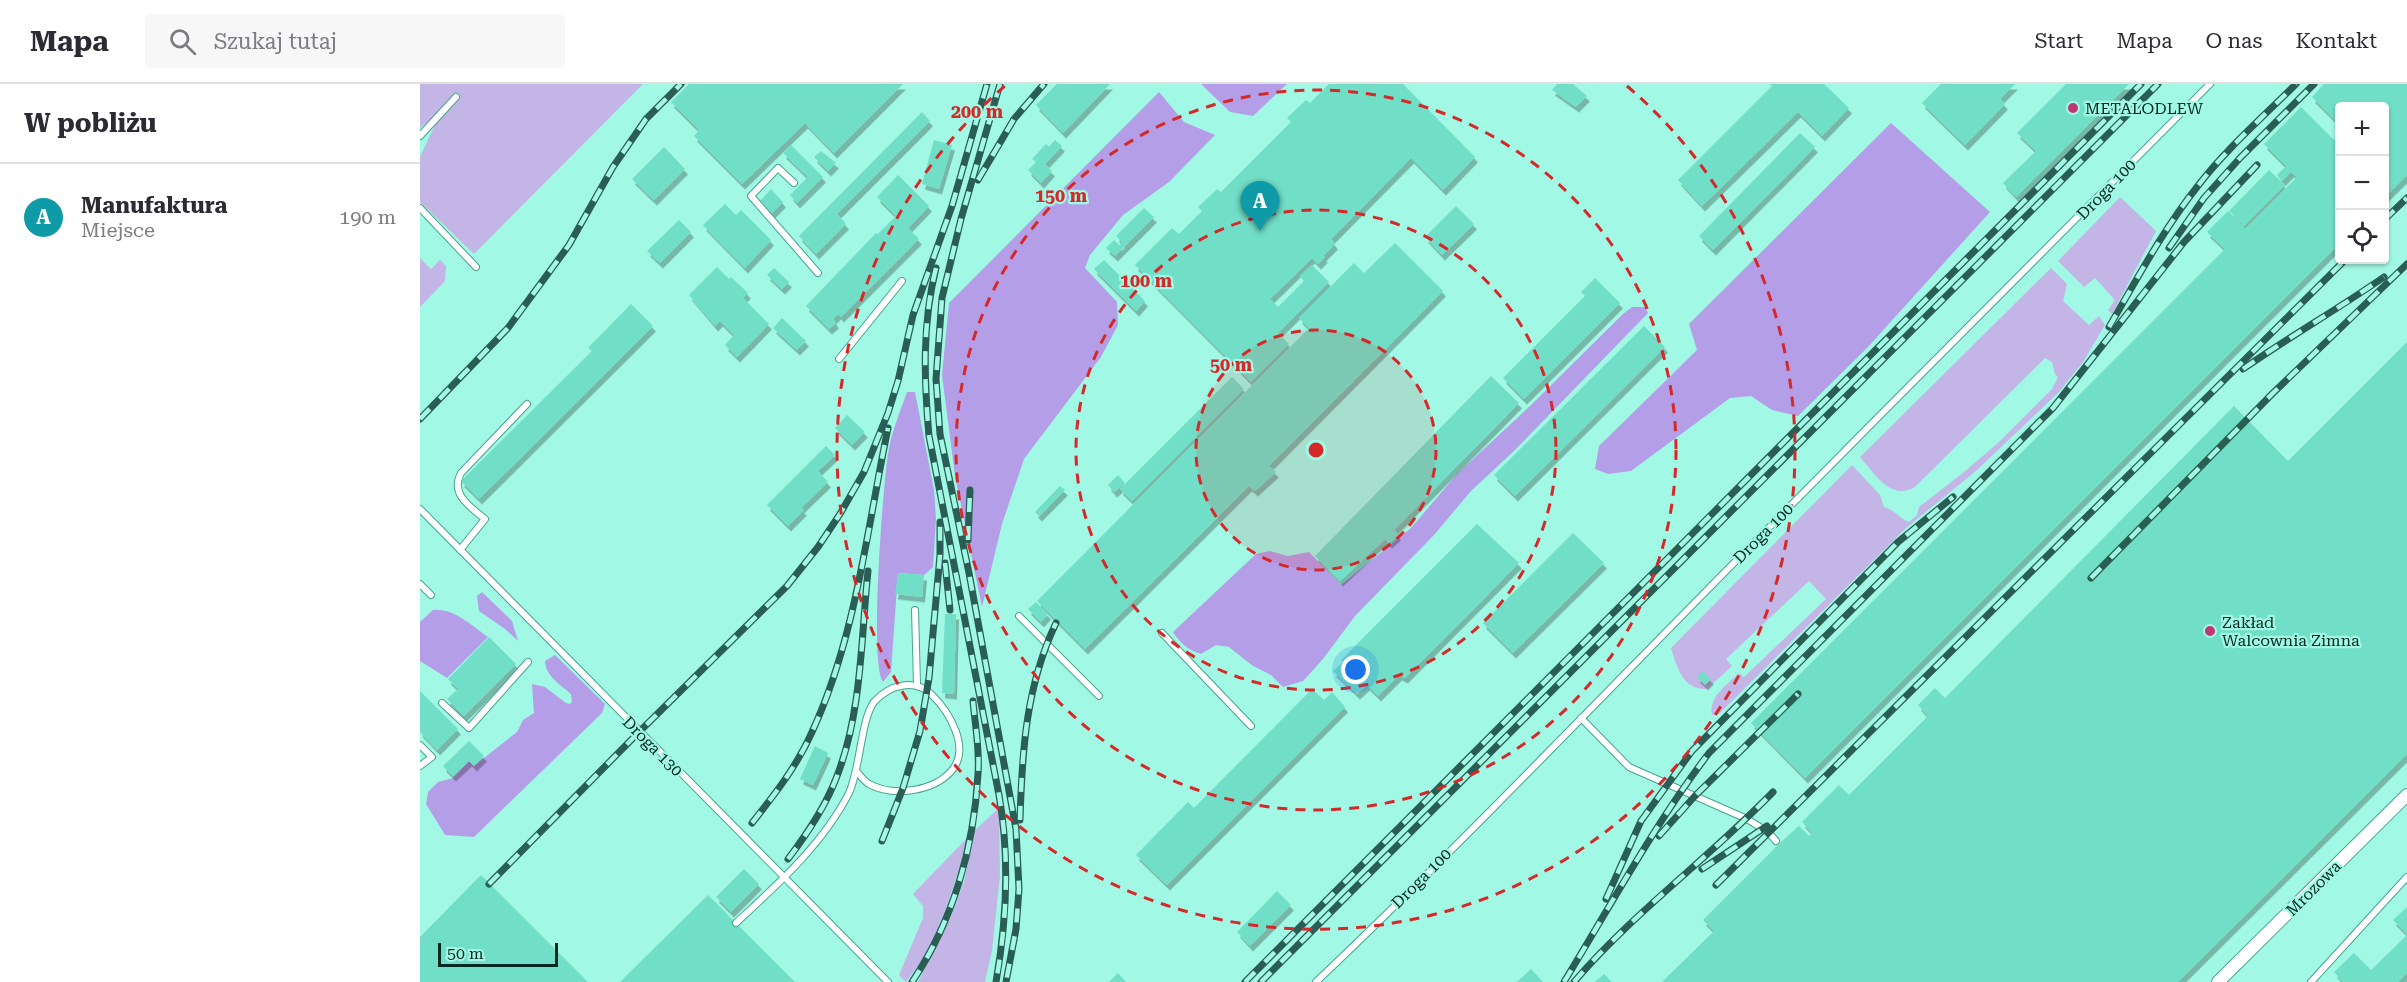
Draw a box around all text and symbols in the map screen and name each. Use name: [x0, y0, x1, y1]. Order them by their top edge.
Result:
search box: [145, 14, 565, 68]
text: Mapa: [30, 25, 109, 58]
icon: search: [166, 25, 199, 58]
text: Szukaj tutaj: [214, 29, 337, 54]
text: Start: [2035, 29, 2083, 53]
text: Mapa: [2116, 29, 2173, 53]
text: O nas: [2206, 29, 2262, 53]
text: Kontakt: [2295, 29, 2377, 53]
place label: METALODLEW: [2085, 99, 2204, 118]
text: 200 m: [951, 101, 1004, 122]
marker: METALODLEW: [2066, 101, 2080, 115]
map controls: [2335, 102, 2389, 264]
button: +: [2335, 102, 2389, 156]
text: W pobliżu: [24, 108, 157, 138]
street label: Droga 100: [2073, 155, 2140, 224]
button: −: [2335, 156, 2389, 210]
pin: A: [1240, 182, 1280, 231]
text: 150 m: [1035, 185, 1088, 206]
text: Manufaktura: [81, 193, 227, 218]
text: A: [36, 205, 51, 229]
text: 190 m: [339, 205, 396, 229]
button: locate: [2335, 210, 2389, 264]
text: Miejsce: [81, 218, 155, 242]
text: 100 m: [1120, 270, 1173, 291]
text: 50 m: [1210, 354, 1253, 375]
centre of rings: [1306, 440, 1326, 460]
street label: Droga 100: [1729, 499, 1797, 567]
place label: Zakład Walcownia Zimna: [2222, 613, 2360, 650]
marker: Zakład Walcownia Zimna: [2203, 624, 2217, 638]
your location: [1341, 655, 1370, 684]
street label: Droga 130: [619, 712, 687, 780]
street label: Droga 100: [1387, 844, 1455, 912]
street label: Mrozowa: [2282, 857, 2345, 920]
scale bar: [438, 940, 558, 968]
text: 50 m: [447, 944, 484, 963]

